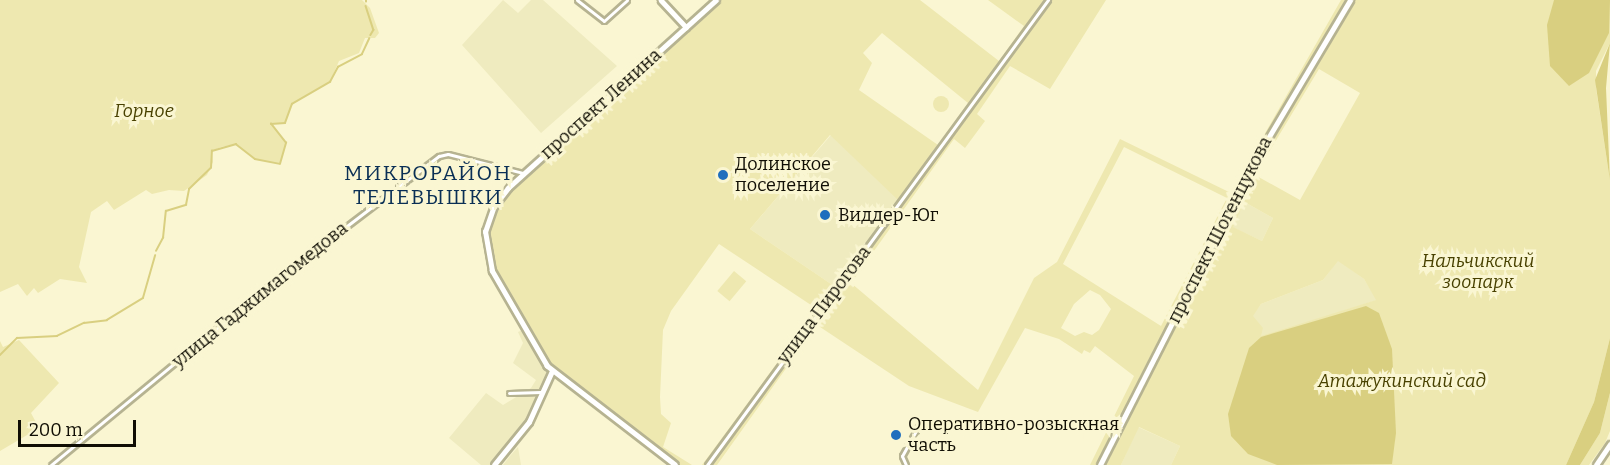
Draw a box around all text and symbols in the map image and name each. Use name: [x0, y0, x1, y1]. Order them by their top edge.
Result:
street label: проспект Ленина: [536, 44, 666, 164]
park label: Горное: [114, 100, 174, 122]
street label: проспект Шогенцукова: [1163, 133, 1277, 327]
place label: Долинское поселение: [735, 154, 831, 196]
district label: МИКРОРАЙОН ТЕЛЕВЫШКИ: [344, 160, 512, 210]
marker: Долинское поселение: [716, 168, 730, 182]
place label: Виддер-Юг: [838, 204, 938, 226]
marker: Виддер-Юг: [816, 206, 834, 224]
street label: улица Гаджимагомедова: [168, 218, 352, 372]
street label: улица Пирогова: [773, 242, 875, 368]
park label: Нальчикский зоопарк: [1422, 251, 1534, 294]
park label: Атажукинский сад: [1318, 370, 1486, 392]
scale bar: [21, 408, 140, 446]
place label: Оперативно-розыскная часть: [908, 414, 1119, 456]
text: 200 m: [29, 419, 83, 441]
marker: Оперативно-розыскная часть: [889, 428, 903, 442]

